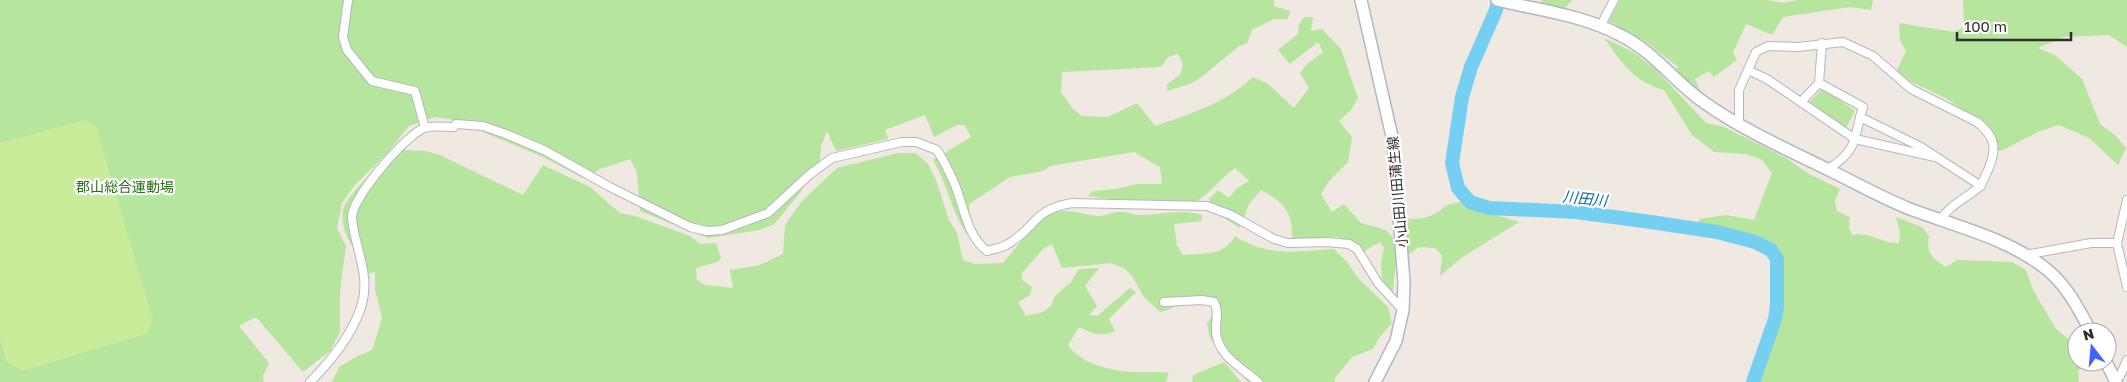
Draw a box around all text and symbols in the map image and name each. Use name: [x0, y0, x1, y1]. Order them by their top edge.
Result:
scale bar: [1957, 10, 2071, 42]
text: 100 m: [1964, 17, 2007, 35]
street label: 小山田川田蒲生線: [1384, 135, 1410, 249]
park label: 郡山総合運動場: [76, 178, 174, 195]
water label: 川田川: [1562, 187, 1610, 210]
north arrow: [2067, 322, 2117, 372]
text: N: [2081, 324, 2096, 344]

